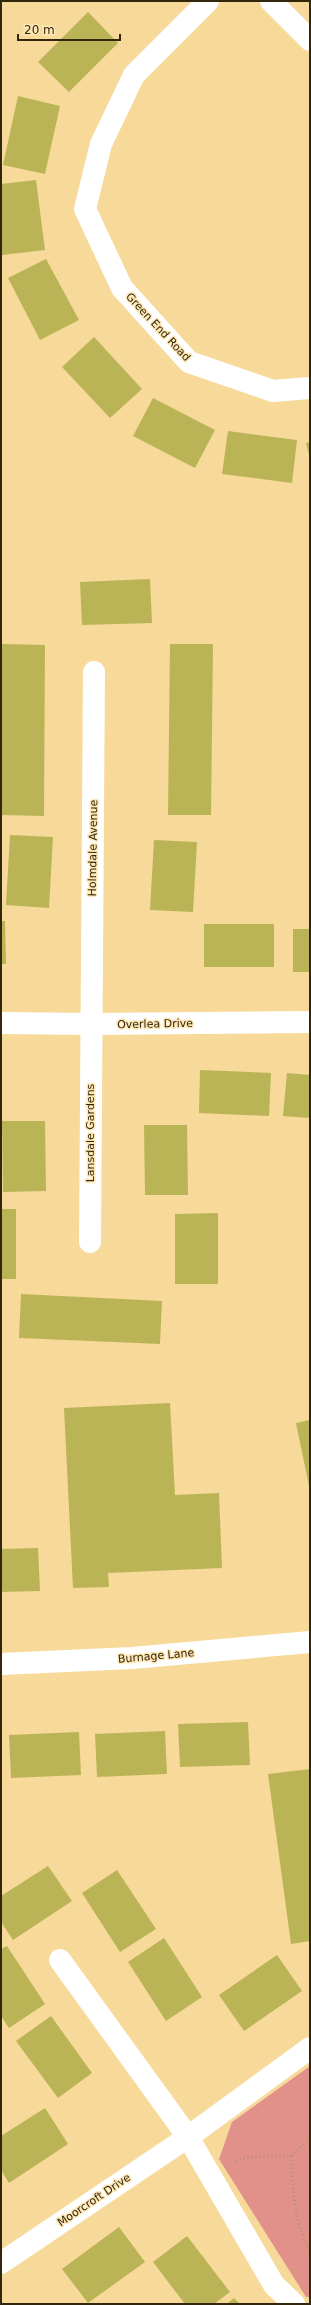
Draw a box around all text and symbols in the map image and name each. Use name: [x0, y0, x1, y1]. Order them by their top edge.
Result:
scale bar: [18, 16, 120, 42]
text: 20 m: [24, 23, 55, 37]
street label: Green End Road: [123, 290, 193, 364]
street label: Holmdale Avenue: [86, 799, 100, 896]
street label: Overlea Drive: [117, 1017, 193, 1031]
street label: Lansdale Gardens: [84, 1083, 97, 1182]
street label: Burnage Lane: [117, 1646, 195, 1666]
street label: Moorcroft Drive: [55, 2171, 133, 2229]

